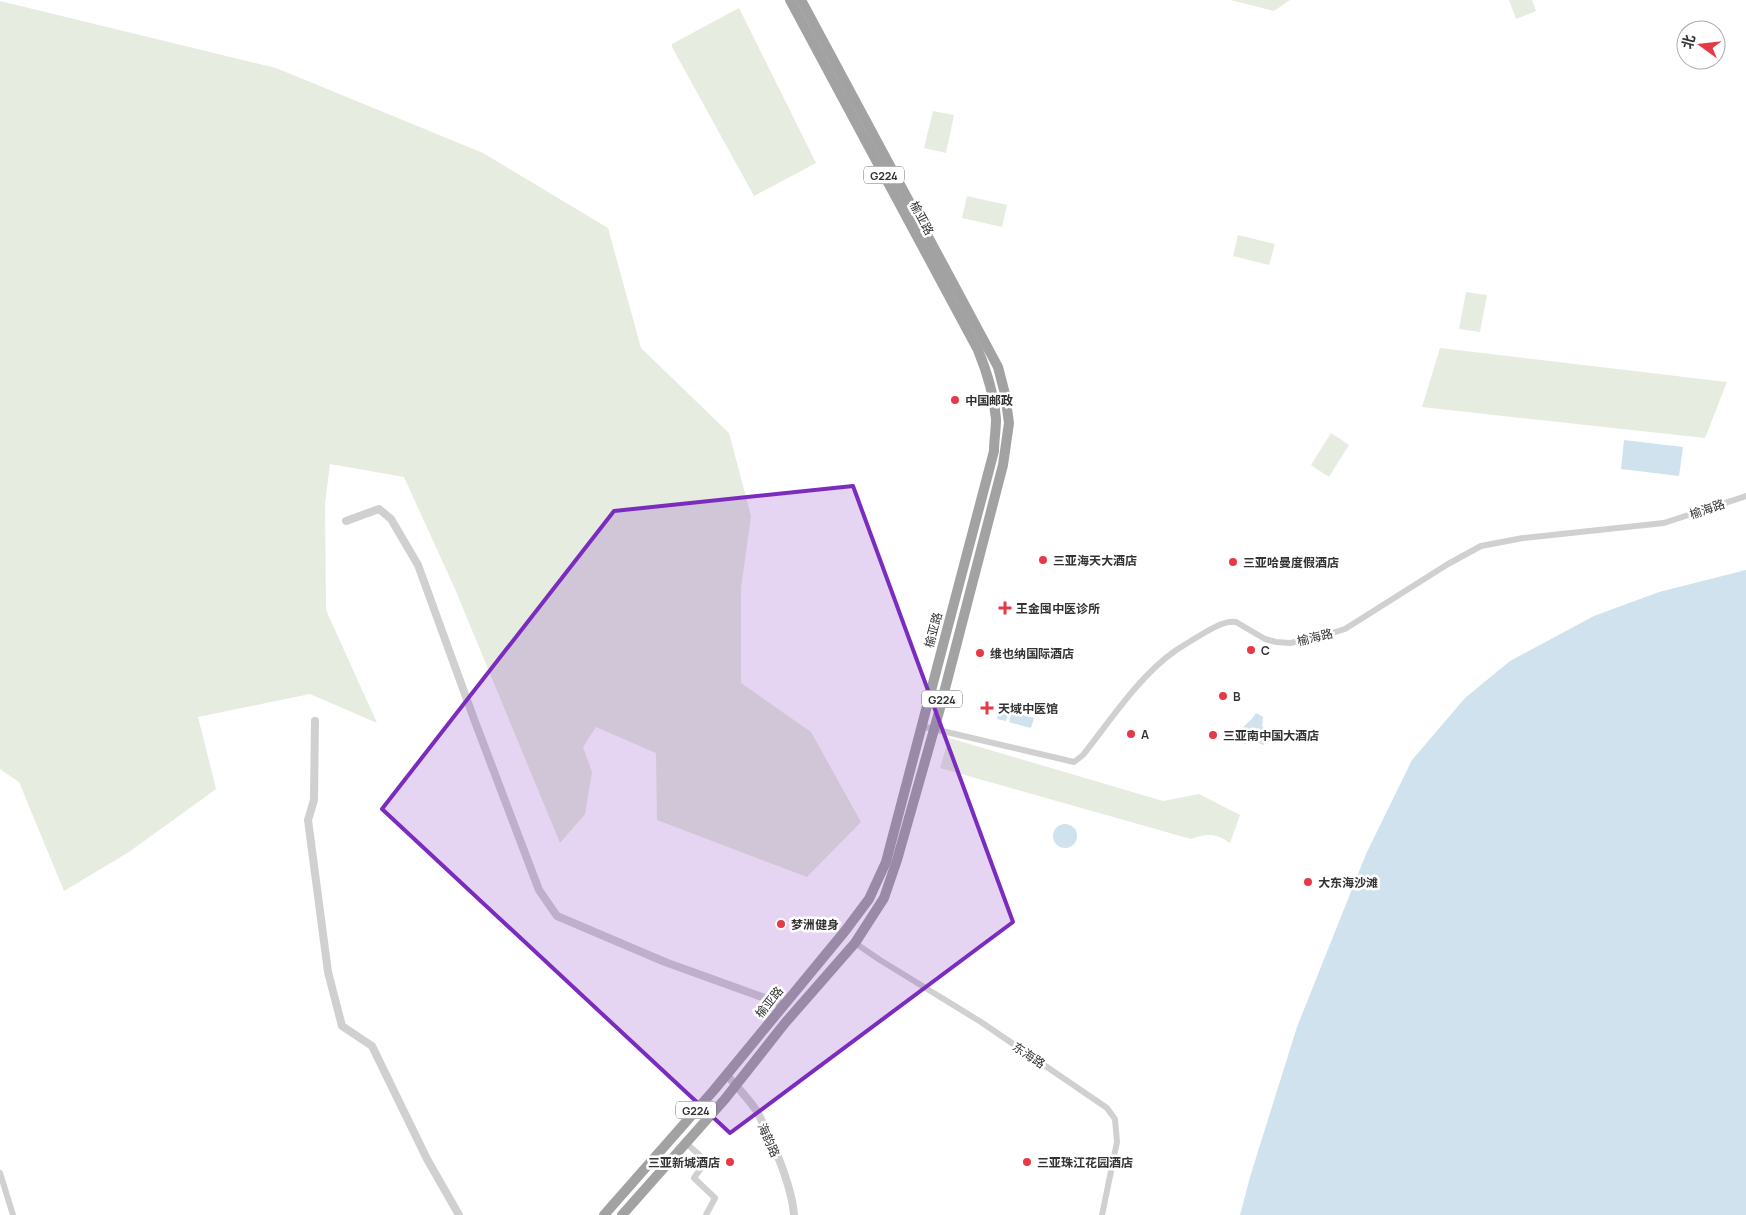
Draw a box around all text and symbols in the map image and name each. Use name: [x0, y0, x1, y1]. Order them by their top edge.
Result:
north arrow: [1676, 20, 1726, 70]
text: 北: [1677, 32, 1699, 51]
road number: G224: [864, 166, 904, 184]
street label: 榆亚路: [906, 198, 938, 238]
place label: 中国邮政: [965, 392, 1013, 409]
marker: 中国邮政: [949, 394, 961, 406]
street label: 榆海路: [1687, 495, 1727, 523]
place label: 三亚海天大酒店: [1053, 552, 1137, 569]
marker: 三亚海天大酒店: [1037, 554, 1049, 566]
place label: 三亚哈曼度假酒店: [1243, 554, 1339, 571]
marker: 三亚哈曼度假酒店: [1227, 556, 1239, 568]
place label: 王金囤中医诊所: [1016, 600, 1100, 617]
marker: 王金囤中医诊所: [998, 601, 1012, 615]
street label: 榆亚路: [920, 610, 946, 650]
street label: 榆海路: [1295, 624, 1335, 650]
place label: C: [1261, 642, 1270, 659]
marker: C: [1245, 644, 1257, 656]
place label: 维也纳国际酒店: [990, 645, 1074, 662]
marker: 维也纳国际酒店: [974, 647, 986, 659]
place label: B: [1233, 688, 1241, 705]
marker: B: [1217, 690, 1229, 702]
road number: G224: [922, 691, 962, 708]
place label: 天域中医馆: [998, 700, 1058, 717]
marker: 天域中医馆: [980, 701, 994, 715]
place label: A: [1141, 726, 1149, 743]
place label: 三亚南中国大酒店: [1223, 727, 1319, 744]
marker: A: [1125, 728, 1137, 740]
marker: 三亚南中国大酒店: [1207, 729, 1219, 741]
place label: 大东海沙滩: [1318, 874, 1378, 891]
marker: 大东海沙滩: [1302, 876, 1314, 888]
place label: 梦洲健身: [791, 916, 839, 933]
marker: 梦洲健身: [775, 918, 787, 930]
street label: 榆亚路: [751, 983, 787, 1021]
street label: 东海路: [1009, 1038, 1049, 1072]
road number: G224: [676, 1102, 716, 1118]
street label: 海韵路: [754, 1120, 784, 1160]
place label: 三亚新城酒店: [648, 1154, 720, 1171]
place label: 三亚珠江花园酒店: [1037, 1154, 1133, 1171]
marker: 三亚新城酒店: [724, 1156, 736, 1168]
marker: 三亚珠江花园酒店: [1021, 1156, 1033, 1168]

